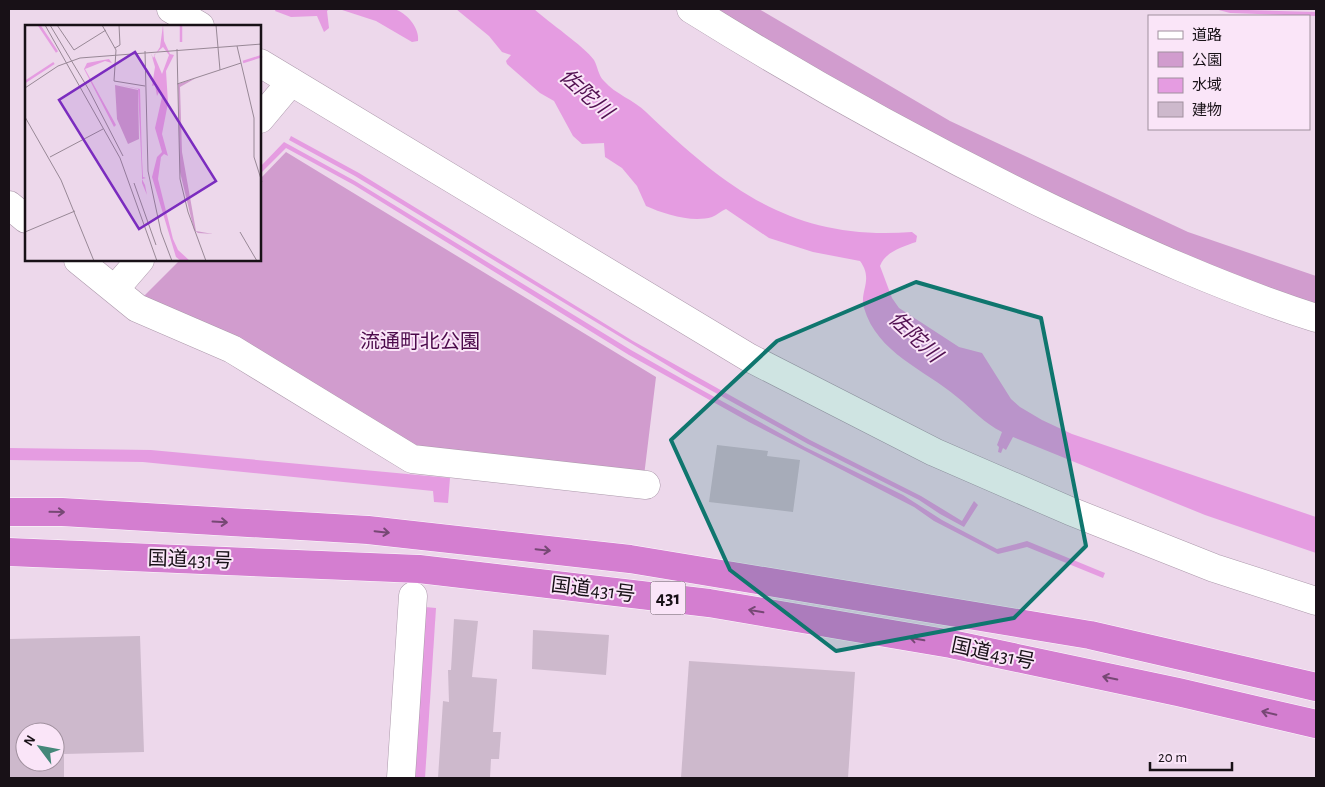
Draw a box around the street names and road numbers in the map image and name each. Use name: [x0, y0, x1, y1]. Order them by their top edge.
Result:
street label: 国道431号: [147, 548, 233, 571]
street label: 国道431号: [550, 574, 636, 605]
road number: 431: [650, 582, 686, 614]
street label: 国道431号: [949, 634, 1037, 673]

